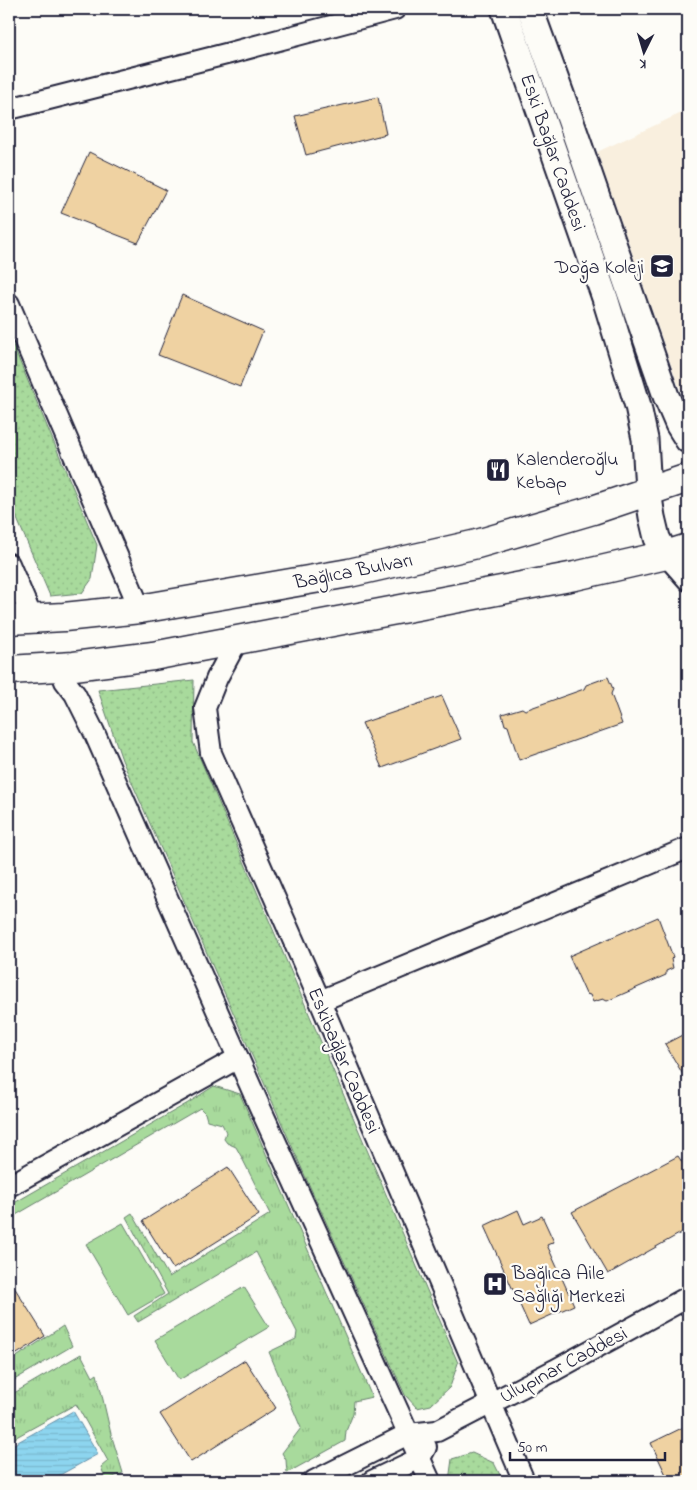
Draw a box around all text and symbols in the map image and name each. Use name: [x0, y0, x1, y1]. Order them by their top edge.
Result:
north arrow: [620, 28, 670, 78]
text: K: [637, 53, 647, 74]
street label: Eski Bağlar Caddesi: [510, 70, 592, 236]
school or university icon: Doğa Koleji: [649, 253, 675, 279]
place label: Doğa Koleji: [554, 254, 644, 284]
place label: Kalenderoğlu Kebap: [516, 446, 618, 498]
restaurant icon: Kalenderoğlu Kebap: [485, 457, 511, 483]
street label: Bağlıca Bulvarı: [291, 547, 416, 599]
street label: Eskibağlar Caddesi: [298, 983, 387, 1139]
place label: Bağlıca Aile Sağlığı Merkezi: [511, 1260, 625, 1313]
hospital icon: Bağlıca Aile Sağlığı Merkezi: [482, 1271, 508, 1297]
street label: Ulupınar Caddesi: [495, 1320, 633, 1412]
scale bar: [510, 1430, 664, 1462]
text: 50 m: [517, 1437, 548, 1459]

